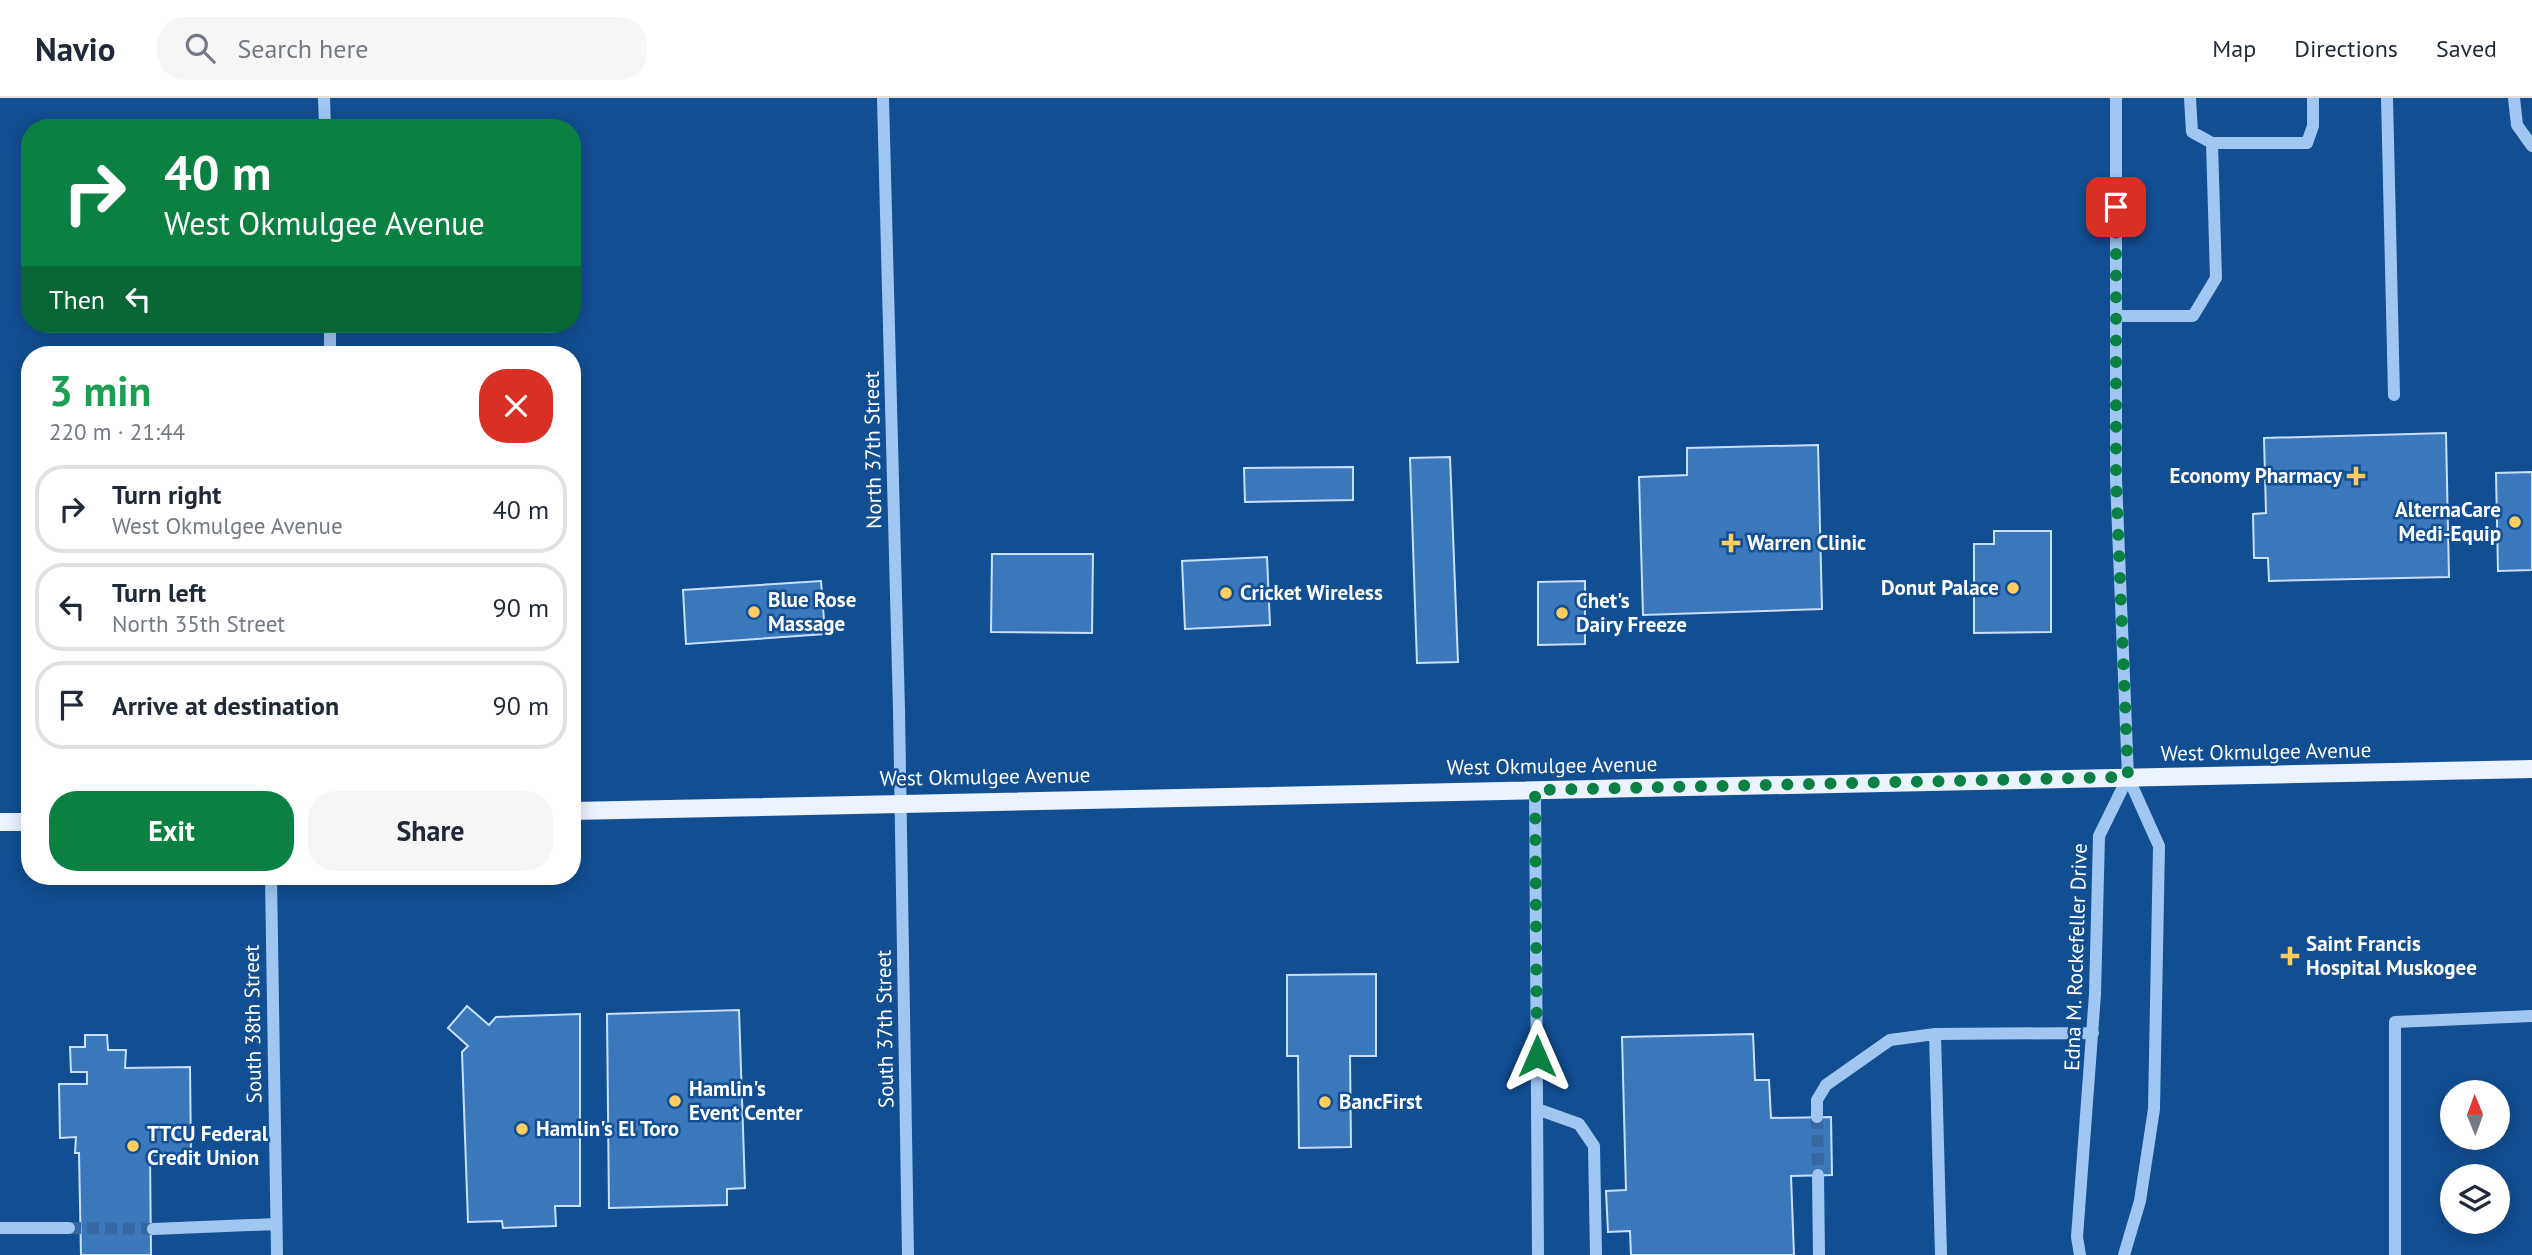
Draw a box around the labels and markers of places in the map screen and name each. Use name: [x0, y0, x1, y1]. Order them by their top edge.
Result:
pin: [2086, 177, 2146, 237]
place label: Economy Pharmacy: [2169, 462, 2343, 489]
marker: Economy Pharmacy: [2348, 468, 2364, 484]
place label: AlternaCare Medi-Equip: [2395, 496, 2501, 547]
marker: AlternaCare Medi-Equip: [2507, 514, 2523, 530]
place label: Warren Clinic: [1747, 529, 1866, 556]
marker: Warren Clinic: [1721, 533, 1741, 553]
place label: Donut Palace: [1881, 574, 1999, 601]
place label: Cricket Wireless: [1240, 579, 1383, 606]
marker: Donut Palace: [2005, 580, 2021, 596]
marker: Cricket Wireless: [1218, 585, 1234, 601]
place label: Blue Rose Massage: [768, 586, 856, 637]
place label: Chet's Dairy Freeze: [1576, 587, 1687, 638]
marker: Blue Rose Massage: [746, 604, 762, 620]
marker: Chet's Dairy Freeze: [1554, 605, 1570, 621]
place label: Saint Francis Hospital Muskogee: [2306, 930, 2477, 981]
marker: Saint Francis Hospital Muskogee: [2280, 946, 2300, 966]
place label: Hamlin's Event Center: [689, 1075, 803, 1126]
place label: BancFirst: [1339, 1088, 1423, 1115]
marker: Hamlin's Event Center: [667, 1093, 683, 1109]
marker: BancFirst: [1317, 1094, 1333, 1110]
place label: Hamlin's El Toro: [536, 1115, 679, 1142]
place label: TTCU Federal Credit Union: [147, 1120, 269, 1171]
marker: Hamlin's El Toro: [514, 1121, 530, 1137]
marker: TTCU Federal Credit Union: [125, 1138, 141, 1154]

